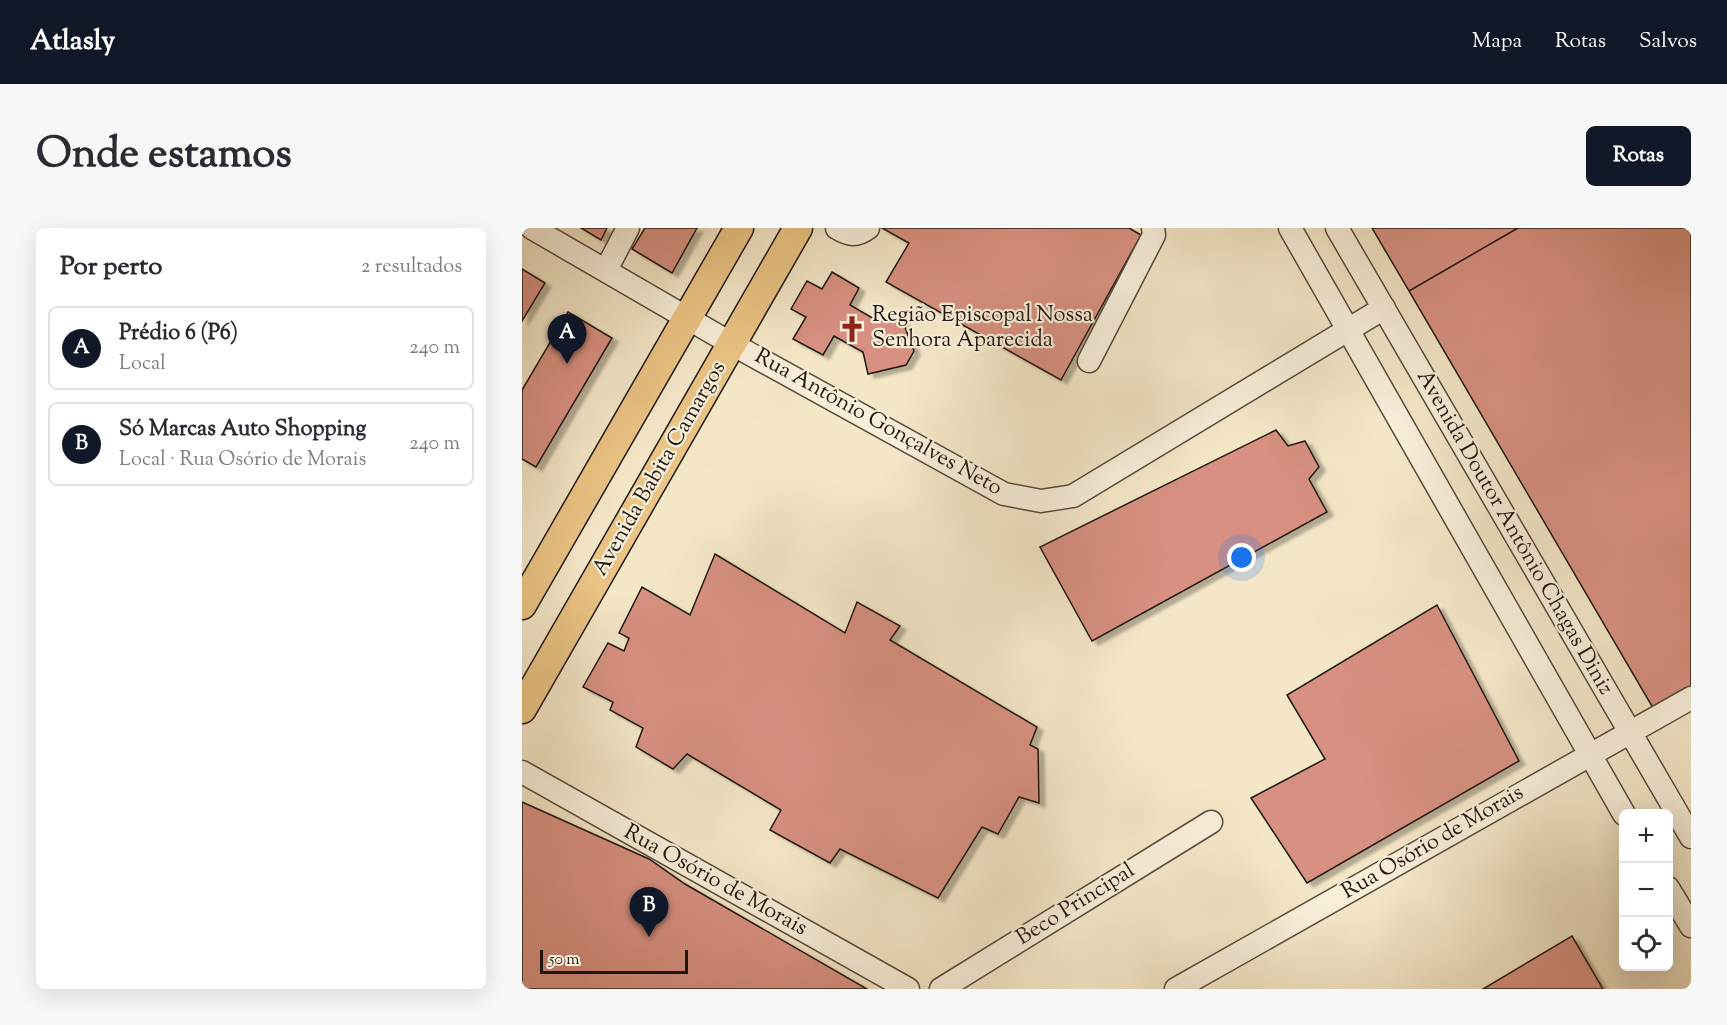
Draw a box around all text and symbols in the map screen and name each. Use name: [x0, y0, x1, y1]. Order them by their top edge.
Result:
text: Atlasly: [30, 22, 115, 62]
text: Mapa: [1472, 27, 1522, 57]
text: Rotas: [1555, 27, 1606, 57]
text: Salvos: [1639, 27, 1697, 57]
text: Onde estamos: [36, 126, 292, 186]
button: Rotas: [1586, 126, 1691, 186]
text: Por perto: [60, 249, 162, 286]
text: 2 resultados: [361, 253, 462, 282]
place label: Região Episcopal Nossa Senhora Aparecida: [872, 300, 1093, 357]
pin: A: [548, 314, 586, 364]
church icon: Região Episcopal Nossa Senhora Aparecida: [837, 314, 867, 344]
text: Prédio 6 (P6): [119, 318, 238, 350]
text: A: [73, 334, 90, 363]
text: 240 m: [409, 334, 460, 363]
street label: Rua Antônio Gonçalves Neto: [748, 341, 1008, 505]
text: Local: [119, 350, 166, 379]
street label: Avenida Babita Camargos: [585, 355, 735, 583]
street label: Avenida Doutor Antônio Chagas Diniz: [1407, 364, 1621, 702]
text: Só Marcas Auto Shopping: [119, 414, 366, 446]
text: B: [75, 430, 88, 459]
text: 240 m: [409, 430, 460, 459]
text: Local · Rua Osório de Morais: [119, 446, 366, 475]
your location: [1227, 543, 1256, 572]
street label: Rua Osório de Morais: [1336, 778, 1530, 908]
map controls: [1619, 809, 1673, 971]
button: +: [1619, 809, 1673, 863]
street label: Rua Osório de Morais: [617, 817, 813, 945]
street label: Beco Principal: [1010, 856, 1142, 954]
button: −: [1619, 863, 1673, 917]
pin: B: [630, 888, 668, 937]
button: locate: [1619, 917, 1673, 971]
scale bar: [540, 947, 688, 974]
text: 50 m: [549, 949, 580, 972]

